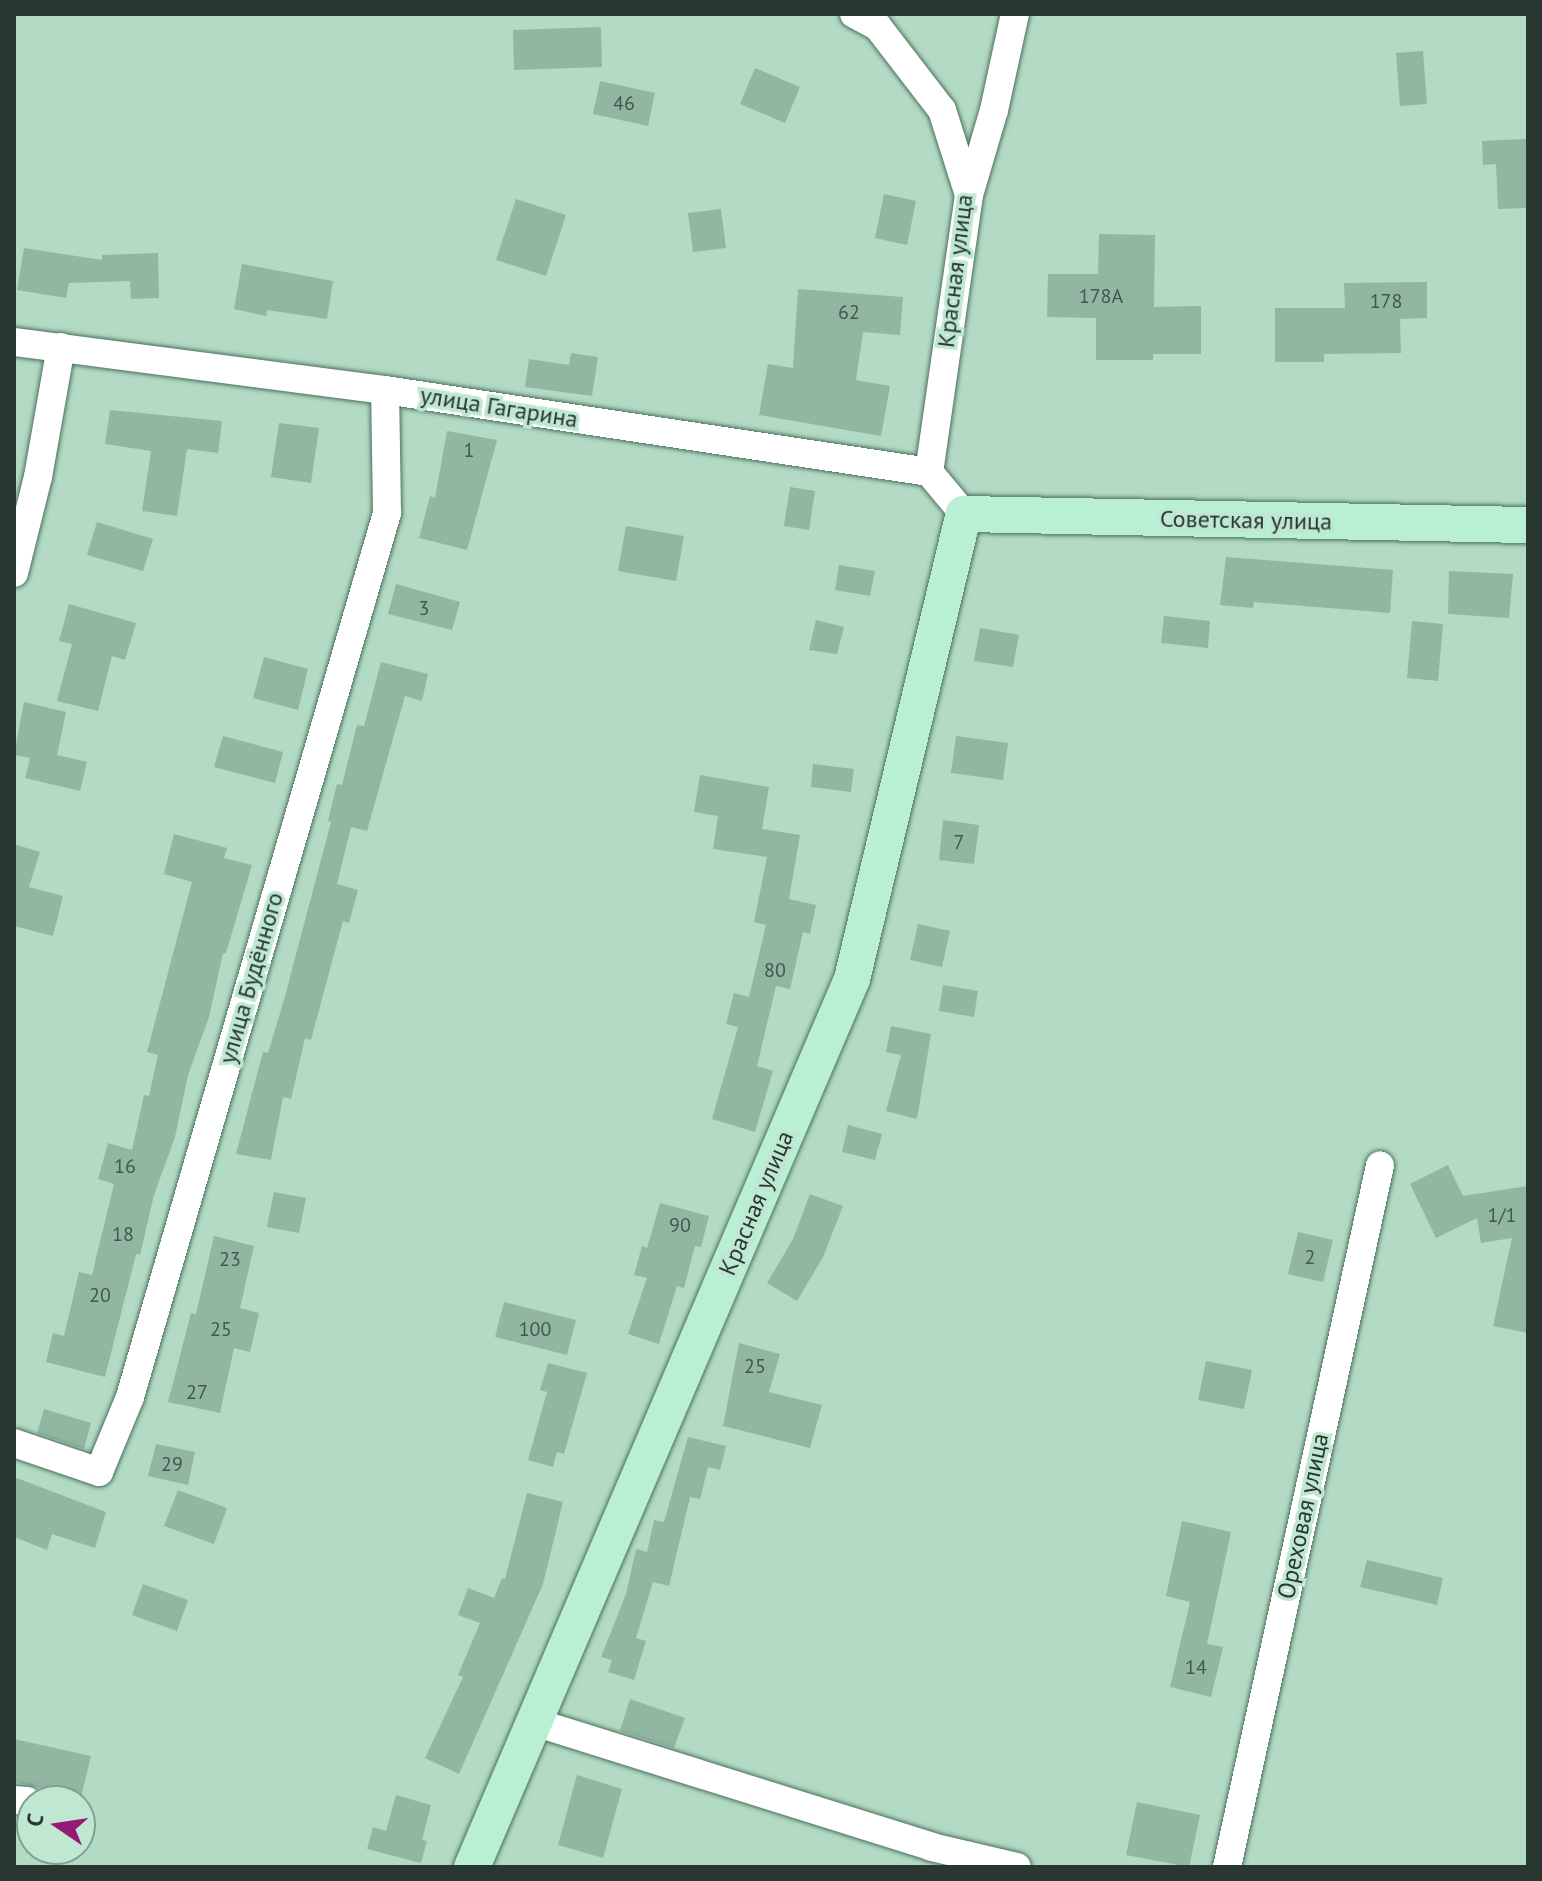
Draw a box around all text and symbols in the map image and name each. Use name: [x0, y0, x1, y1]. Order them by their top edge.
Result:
house number: 46: [613, 91, 635, 115]
street label: Красная улица: [931, 193, 979, 349]
house number: 178А: [1079, 284, 1123, 308]
house number: 178: [1370, 289, 1402, 313]
house number: 62: [838, 300, 860, 324]
street label: улица Гагарина: [418, 380, 580, 434]
house number: 1: [464, 438, 474, 462]
street label: Советская улица: [1160, 504, 1332, 536]
house number: 3: [419, 596, 429, 620]
house number: 7: [954, 830, 964, 854]
street label: улица Будённого: [213, 889, 289, 1067]
house number: 80: [764, 958, 786, 982]
street label: Красная улица: [713, 1126, 799, 1280]
house number: 16: [114, 1154, 136, 1178]
house number: 1/1: [1488, 1203, 1516, 1227]
house number: 90: [669, 1213, 691, 1237]
house number: 18: [112, 1222, 134, 1246]
house number: 2: [1305, 1245, 1315, 1269]
house number: 23: [219, 1247, 241, 1271]
house number: 20: [89, 1283, 111, 1307]
house number: 25: [210, 1317, 232, 1341]
house number: 100: [519, 1317, 551, 1341]
house number: 25: [744, 1354, 766, 1378]
house number: 27: [186, 1380, 208, 1404]
street label: Ореховая улица: [1271, 1431, 1335, 1601]
house number: 29: [161, 1452, 183, 1476]
house number: 14: [1185, 1655, 1207, 1679]
north arrow: [16, 1785, 96, 1865]
text: С: [20, 1811, 50, 1829]

